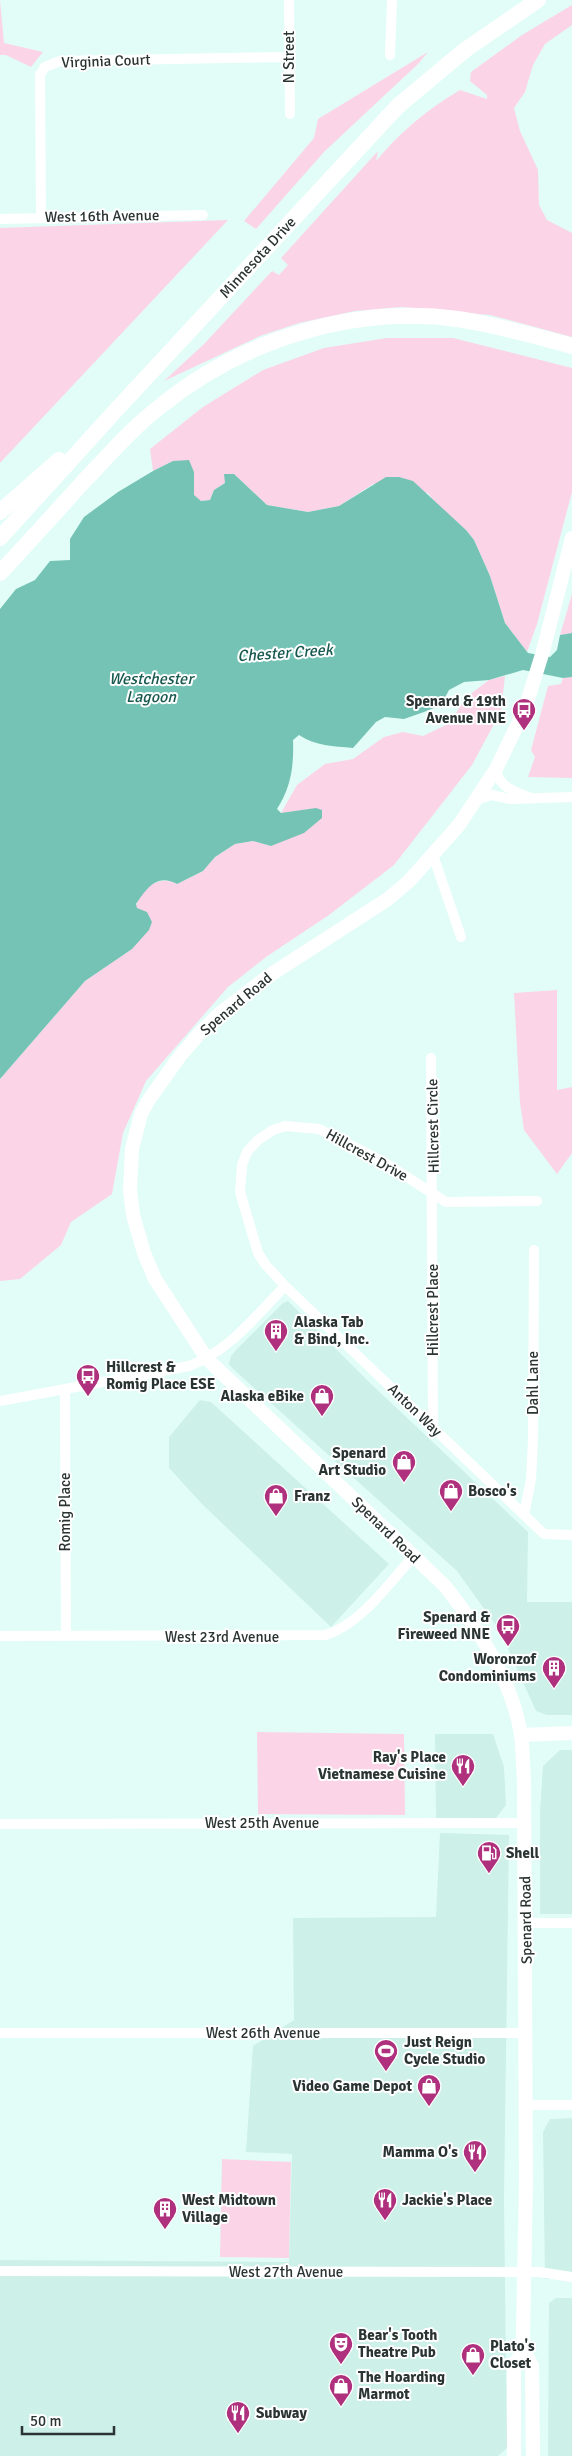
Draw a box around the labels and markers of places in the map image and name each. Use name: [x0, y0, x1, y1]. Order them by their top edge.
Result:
place label: Spenard & 19th Avenue NNE: [406, 692, 506, 727]
bus stop icon: Spenard & 19th Avenue NNE: [511, 697, 537, 731]
place label: Alaska Tab & Bind, Inc.: [294, 1313, 369, 1348]
building icon: Alaska Tab & Bind, Inc.: [263, 1318, 289, 1352]
place label: Hillcrest & Romig Place ESE: [106, 1358, 216, 1393]
bus stop icon: Hillcrest & Romig Place ESE: [75, 1363, 101, 1397]
shop icon: Alaska eBike: [309, 1383, 335, 1417]
place label: Alaska eBike: [220, 1387, 304, 1405]
place label: Spenard Art Studio: [318, 1444, 386, 1479]
shop icon: Spenard Art Studio: [391, 1449, 417, 1483]
shop icon: Bosco's: [438, 1478, 464, 1512]
place label: Bosco's: [468, 1482, 517, 1500]
shop icon: Franz: [263, 1483, 289, 1517]
place label: Franz: [294, 1487, 330, 1505]
place label: Spenard & Fireweed NNE: [397, 1608, 490, 1643]
bus stop icon: Spenard & Fireweed NNE: [495, 1613, 521, 1647]
place label: Woronzof Condominiums: [439, 1650, 538, 1685]
building icon: Woronzof Condominiums: [541, 1655, 567, 1689]
place label: Ray's Place Vietnamese Cuisine: [318, 1748, 446, 1783]
restaurant icon: Ray's Place Vietnamese Cuisine: [450, 1753, 476, 1787]
fuel station icon: Shell: [476, 1840, 502, 1874]
place label: Shell: [506, 1844, 539, 1862]
place label: Just Reign Cycle Studio: [404, 2033, 486, 2068]
sports icon: Just Reign Cycle Studio: [373, 2038, 399, 2072]
shop icon: Video Game Depot: [416, 2073, 442, 2107]
place label: Video Game Depot: [292, 2077, 412, 2095]
restaurant icon: Mamma O's: [462, 2139, 488, 2173]
place label: Mamma O's: [382, 2143, 458, 2161]
restaurant icon: Jackie's Place: [372, 2187, 398, 2221]
place label: West Midtown Village: [182, 2191, 276, 2226]
place label: Jackie's Place: [402, 2191, 492, 2209]
building icon: West Midtown Village: [152, 2196, 178, 2230]
place label: Bear's Tooth Theatre Pub: [358, 2326, 437, 2361]
theatre icon: Bear's Tooth Theatre Pub: [328, 2331, 354, 2365]
place label: Plato's Closet: [490, 2337, 535, 2372]
shop icon: Plato's Closet: [460, 2342, 486, 2376]
place label: The Hoarding Marmot: [358, 2368, 445, 2403]
shop icon: The Hoarding Marmot: [328, 2373, 354, 2407]
restaurant icon: Subway: [225, 2400, 251, 2434]
place label: Subway: [256, 2404, 307, 2422]

